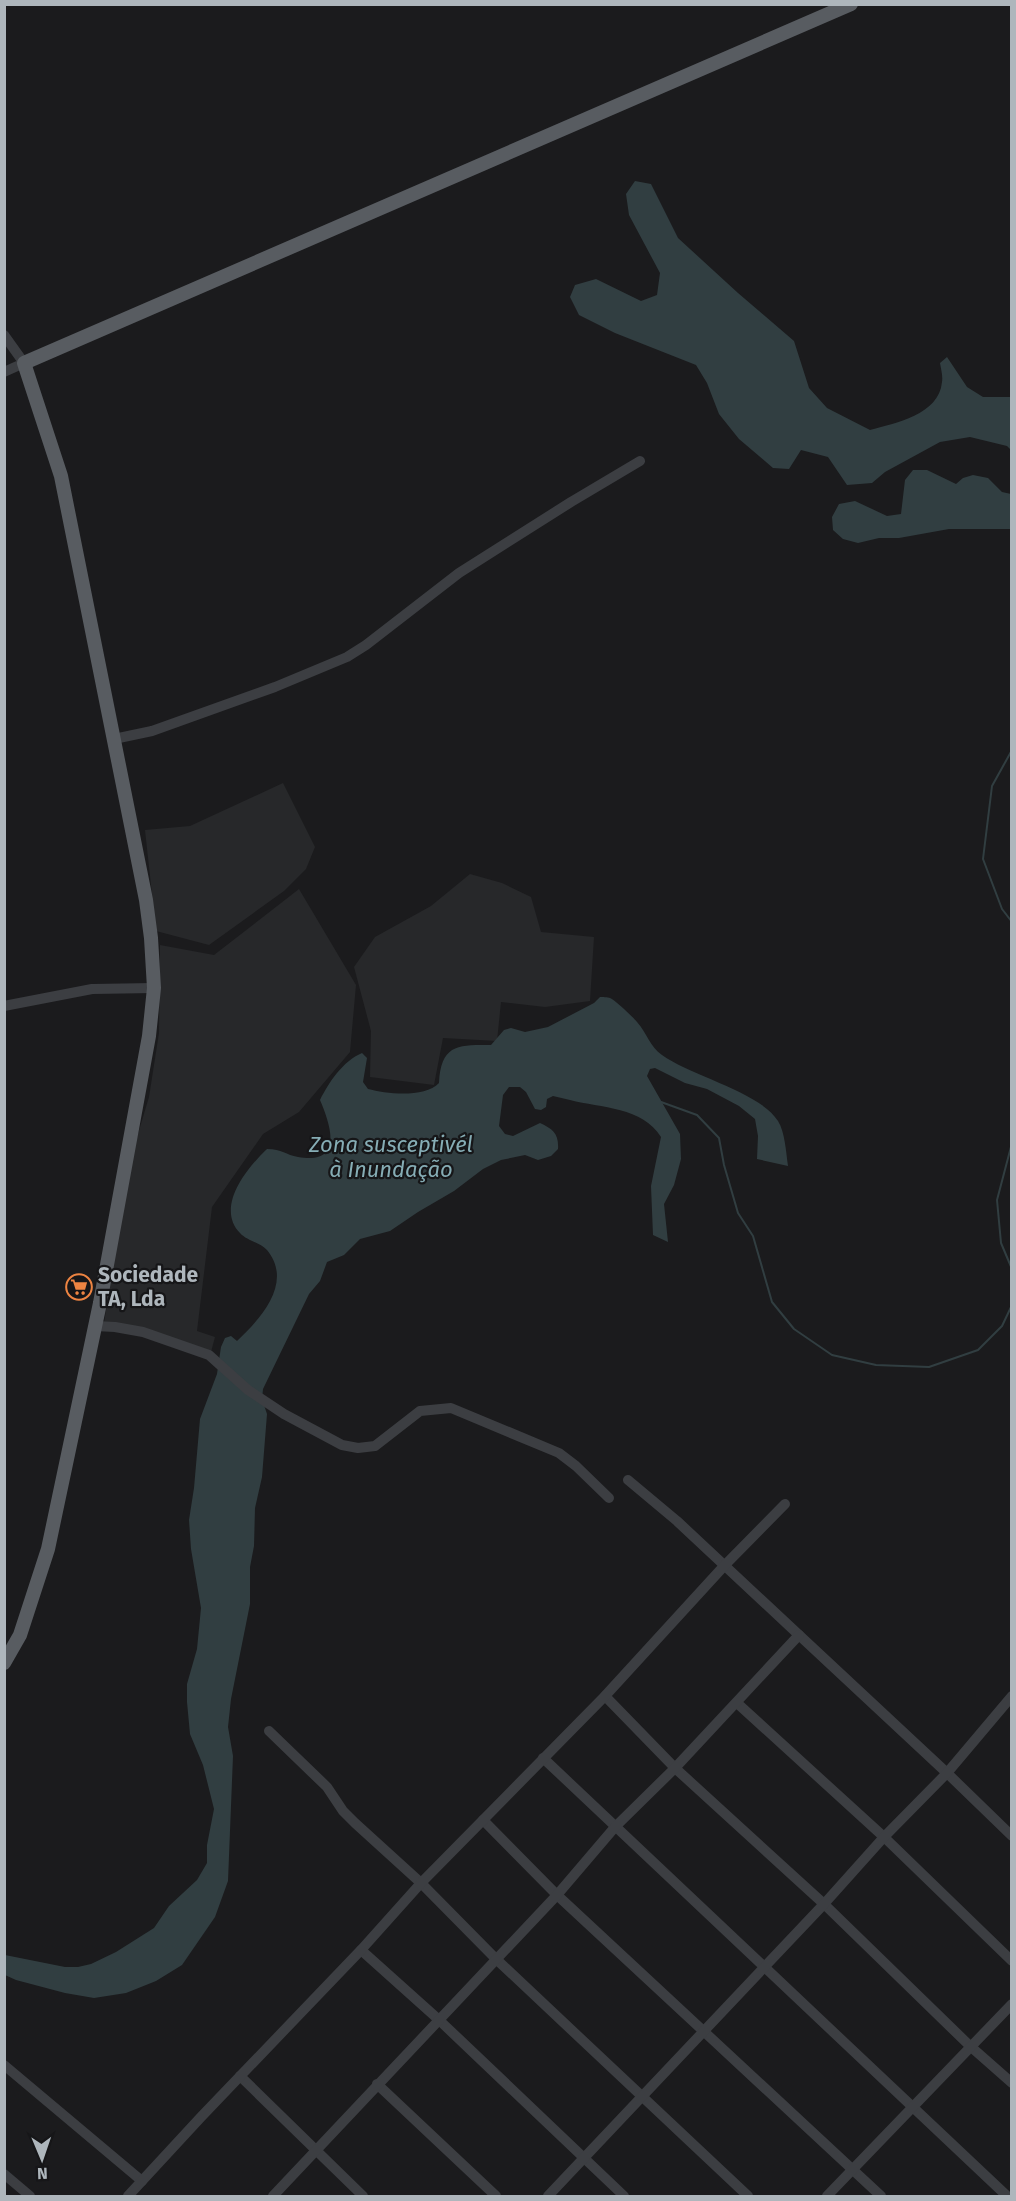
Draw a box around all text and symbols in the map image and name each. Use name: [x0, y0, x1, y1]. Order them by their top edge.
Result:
water label: Zona susceptivél à Inundação: [308, 1131, 473, 1183]
place label: Sociedade TA, Lda: [98, 1262, 199, 1312]
supermarket icon: Sociedade TA, Lda: [64, 1272, 94, 1302]
north arrow: [12, 2129, 72, 2189]
text: N: [37, 2164, 48, 2183]

